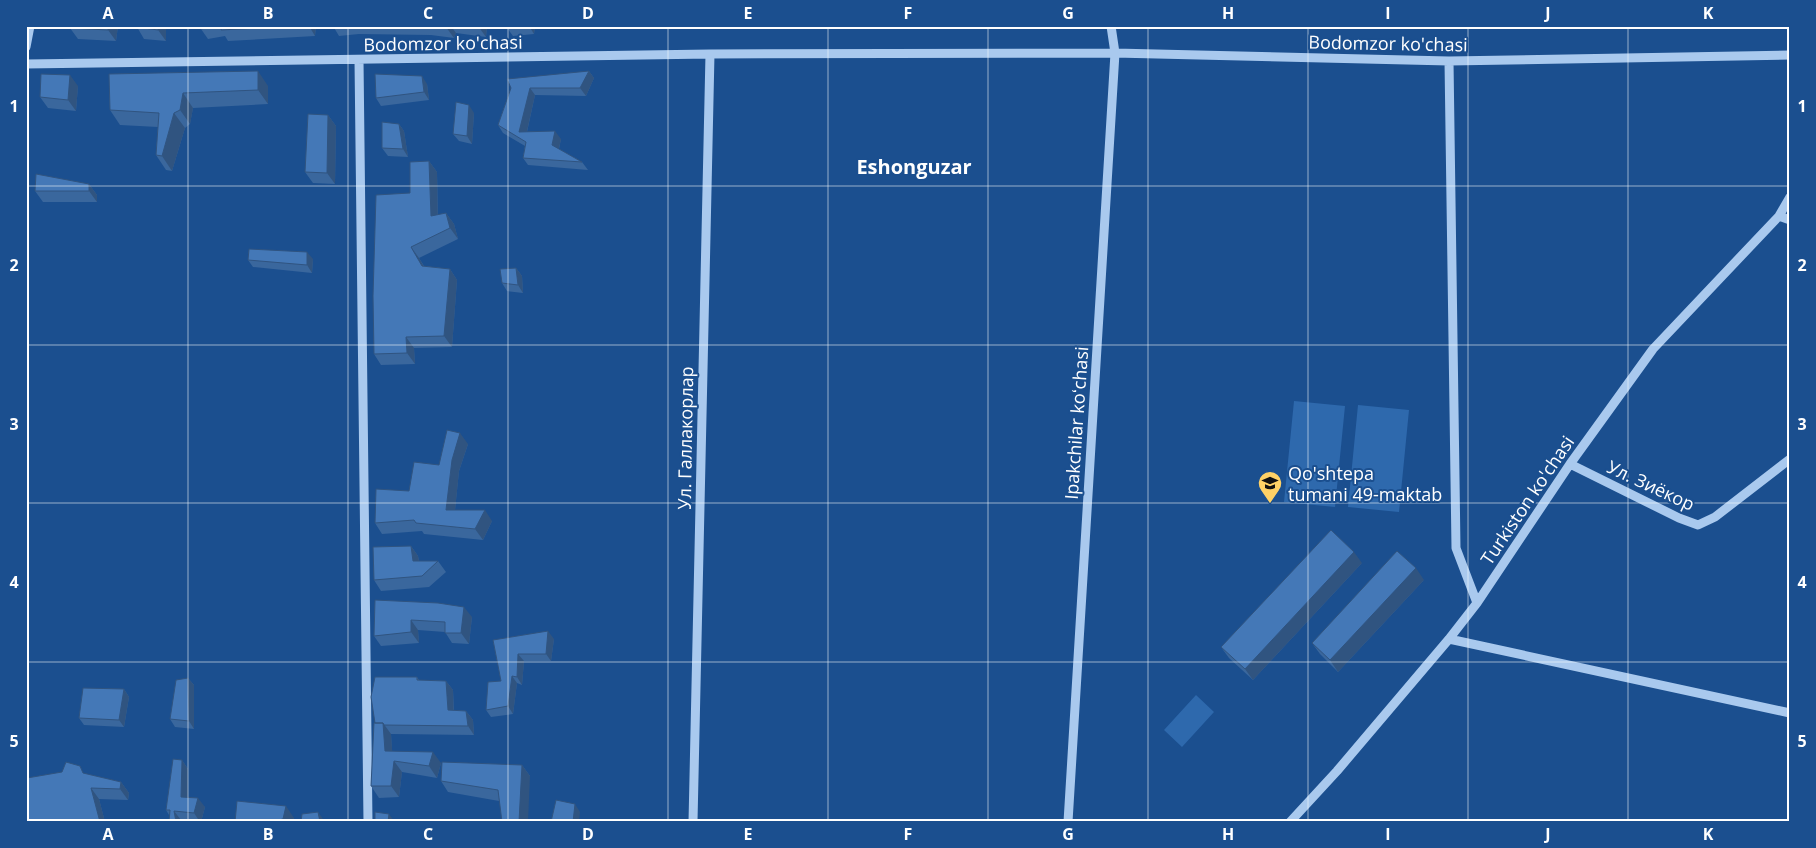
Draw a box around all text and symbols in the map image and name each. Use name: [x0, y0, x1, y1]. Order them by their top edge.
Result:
text: A: [102, 2, 114, 24]
text: B: [263, 2, 273, 24]
text: C: [423, 2, 433, 24]
text: D: [582, 2, 594, 24]
text: E: [744, 2, 753, 24]
text: F: [904, 2, 912, 24]
text: G: [1062, 2, 1074, 24]
text: H: [1222, 2, 1234, 24]
text: I: [1385, 2, 1391, 24]
text: J: [1543, 2, 1551, 24]
text: K: [1703, 2, 1714, 24]
street label: Bodomzor ko'chasi: [363, 30, 523, 56]
street label: Bodomzor ko'chasi: [1308, 30, 1468, 56]
text: 1: [9, 95, 19, 117]
text: 1: [1797, 95, 1807, 117]
district label: Eshonguzar: [856, 153, 972, 180]
text: 2: [9, 254, 19, 276]
text: 2: [1797, 254, 1807, 276]
street label: Ipakchilar koʻchasi: [1059, 346, 1093, 500]
street label: Ул. Галлакорлар: [672, 366, 698, 510]
text: 3: [9, 413, 19, 435]
text: 3: [1797, 413, 1807, 435]
street label: Turkiston ko'chasi: [1475, 431, 1579, 569]
street label: Ул. Зиёкор: [1603, 454, 1699, 516]
place label: Qo'shtepa tumani 49-maktab: [1288, 461, 1442, 506]
school or university icon: Qo'shtepa tumani 49-maktab: [1257, 470, 1283, 504]
text: 4: [9, 571, 19, 593]
text: 4: [1797, 571, 1807, 593]
text: 5: [9, 730, 19, 752]
text: 5: [1797, 730, 1807, 752]
text: A: [102, 823, 114, 845]
text: B: [263, 823, 273, 845]
text: C: [423, 823, 433, 845]
text: D: [582, 823, 594, 845]
text: E: [744, 823, 753, 845]
text: F: [904, 823, 912, 845]
text: G: [1062, 823, 1074, 845]
text: H: [1222, 823, 1234, 845]
text: I: [1385, 823, 1391, 845]
text: J: [1543, 823, 1551, 845]
text: K: [1703, 823, 1714, 845]

